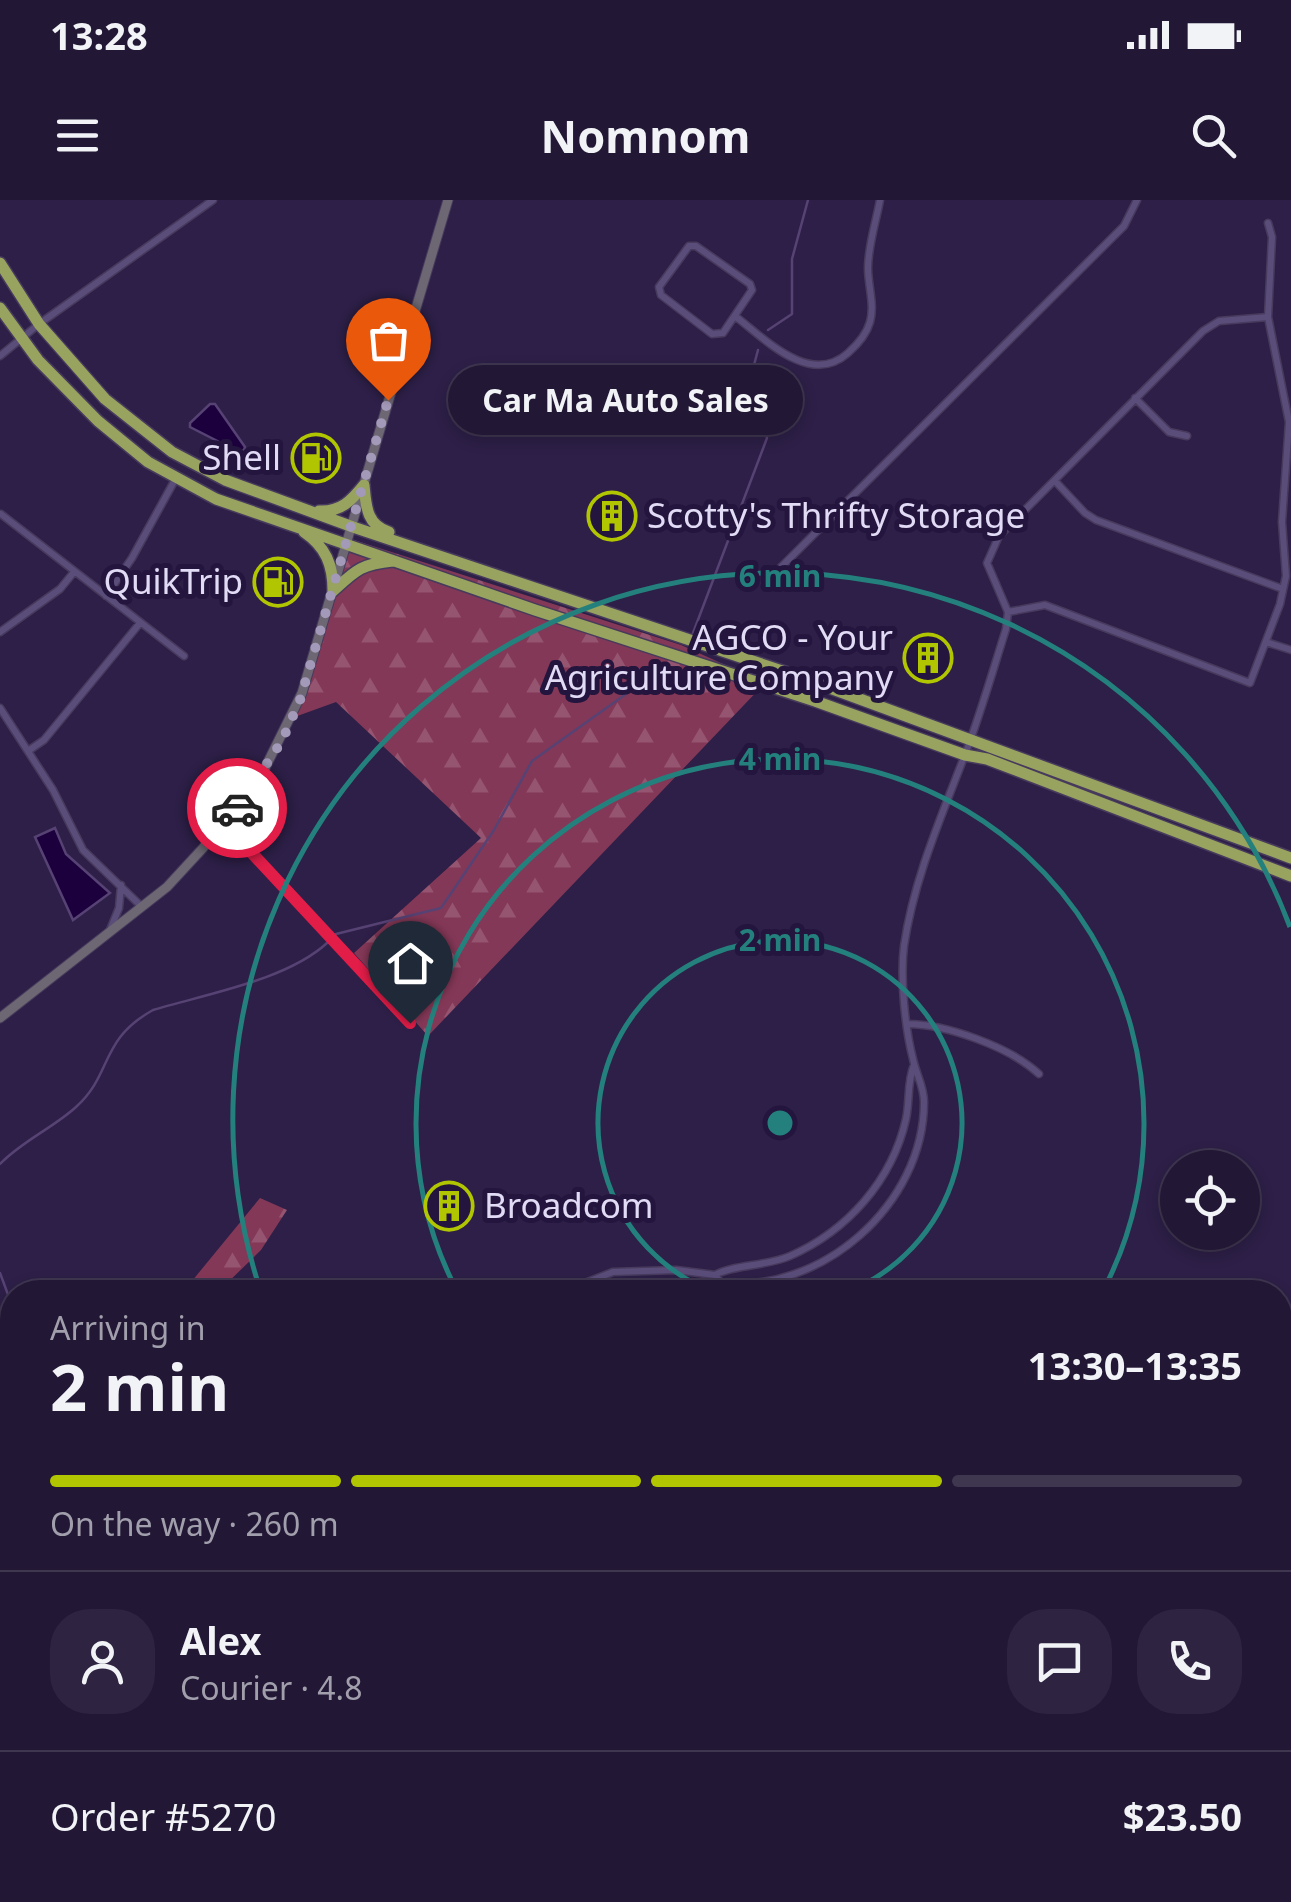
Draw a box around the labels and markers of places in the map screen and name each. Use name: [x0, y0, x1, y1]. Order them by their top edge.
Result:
pin: [346, 298, 431, 401]
callout: Car Ma Auto Sales: [448, 365, 803, 435]
fuel station icon: Shell: [290, 432, 342, 484]
place label: Shell: [202, 433, 281, 480]
building icon: Scotty's Thrifty Storage: [586, 490, 638, 542]
place label: Scotty's Thrifty Storage: [647, 491, 1025, 538]
fuel station icon: QuikTrip: [252, 556, 304, 608]
place label: QuikTrip: [104, 557, 243, 604]
place label: AGCO - Your Agriculture Company: [545, 613, 893, 700]
building icon: AGCO - Your Agriculture Company: [902, 632, 954, 684]
pin: [368, 921, 453, 1024]
centre of rings: [762, 1105, 798, 1141]
building icon: Broadcom: [423, 1180, 475, 1232]
place label: Broadcom: [484, 1181, 654, 1228]

